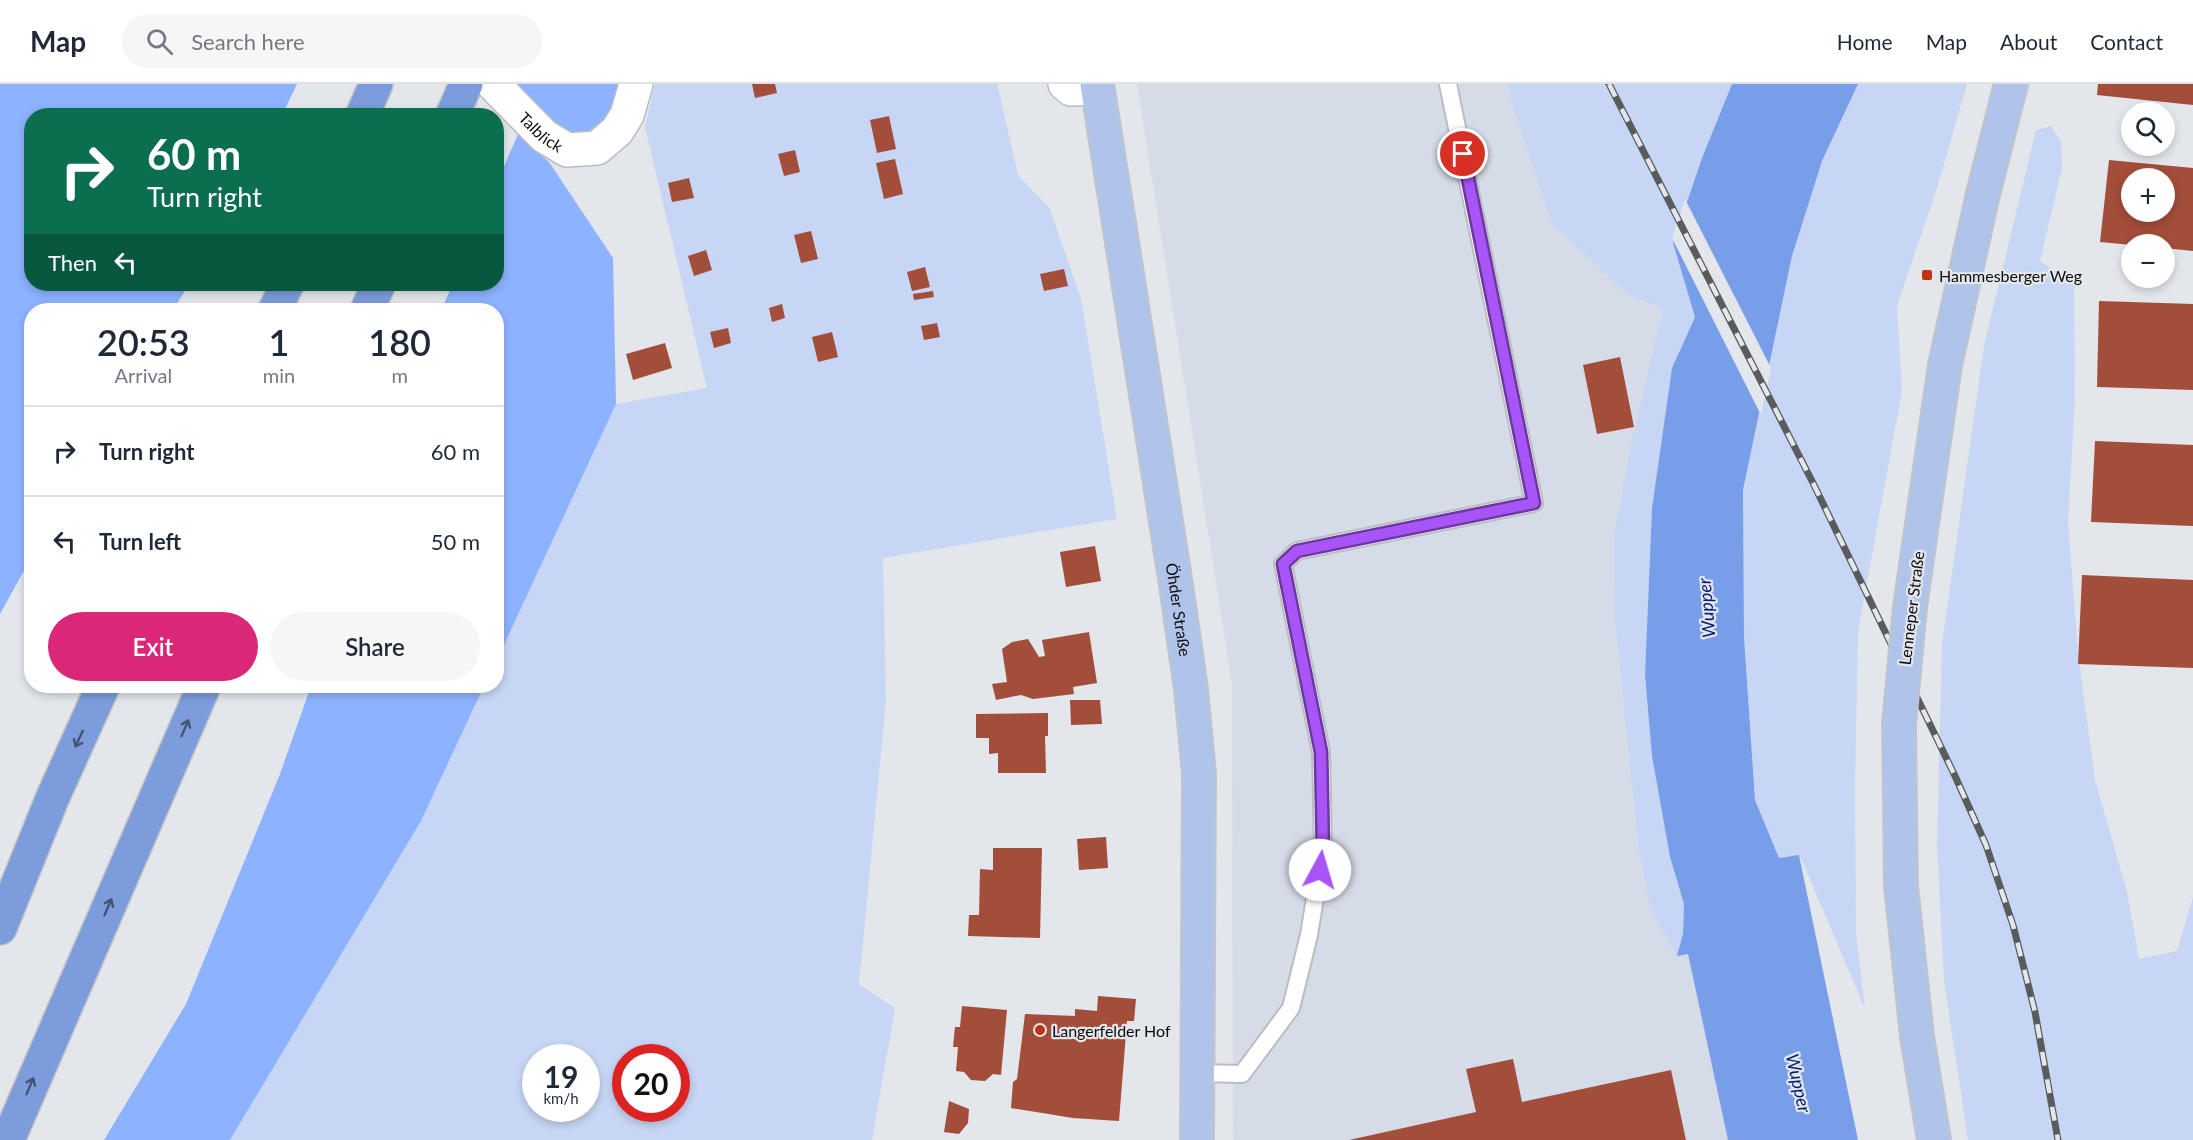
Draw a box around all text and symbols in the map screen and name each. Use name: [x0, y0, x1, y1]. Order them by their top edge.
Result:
search box: [122, 14, 542, 68]
text: Map: [30, 24, 86, 58]
icon: search: [143, 25, 176, 58]
text: Search here: [191, 28, 305, 55]
text: Home: [1837, 29, 1893, 54]
text: Map: [1926, 29, 1967, 54]
text: About: [2000, 29, 2057, 54]
text: Contact: [2090, 29, 2163, 54]
map controls: [2121, 102, 2175, 288]
button: search: [2121, 102, 2175, 156]
street label: Talblick: [516, 107, 568, 155]
pin: [1437, 128, 1488, 179]
text: 60 m: [147, 129, 241, 179]
icon: right: [48, 132, 126, 210]
icon: arrive: [1446, 137, 1479, 170]
button: +: [2121, 168, 2175, 222]
text: Turn right: [147, 180, 262, 213]
button: −: [2121, 234, 2175, 288]
icon: left: [109, 246, 142, 279]
text: Then: [48, 249, 97, 276]
place label: Hammesberger Weg: [1939, 266, 2082, 285]
marker: Hammesberger Weg: [1920, 268, 1934, 282]
text: 20:53: [97, 320, 190, 364]
text: 1: [269, 320, 289, 364]
text: 180: [368, 320, 431, 364]
text: Arrival: [115, 363, 172, 387]
text: min: [263, 363, 295, 387]
text: m: [391, 363, 408, 387]
icon: right: [48, 435, 81, 468]
text: Turn right: [99, 438, 194, 465]
text: 60 m: [431, 438, 480, 465]
icon: left: [48, 525, 81, 558]
text: Turn left: [99, 528, 181, 555]
text: 50 m: [431, 528, 480, 555]
street label: Lenneper Straße: [1895, 550, 1927, 666]
street label: Öhder Straße: [1163, 562, 1196, 657]
water label: Wupper: [1692, 576, 1720, 639]
button: Exit: [48, 612, 258, 681]
button: Share: [270, 612, 480, 681]
one-way arrow: [180, 720, 192, 738]
one-way arrow: [73, 729, 84, 747]
position arrow: [1288, 838, 1352, 902]
one-way arrow: [103, 898, 114, 917]
place label: Langerfelder Hof: [1052, 1021, 1171, 1040]
marker: Langerfelder Hof: [1033, 1023, 1047, 1037]
speed limit sign: 20: [612, 1044, 690, 1122]
water label: Wupper: [1782, 1051, 1817, 1115]
text: 19: [544, 1058, 578, 1094]
one-way arrow: [25, 1077, 36, 1096]
text: km/h: [543, 1089, 579, 1107]

